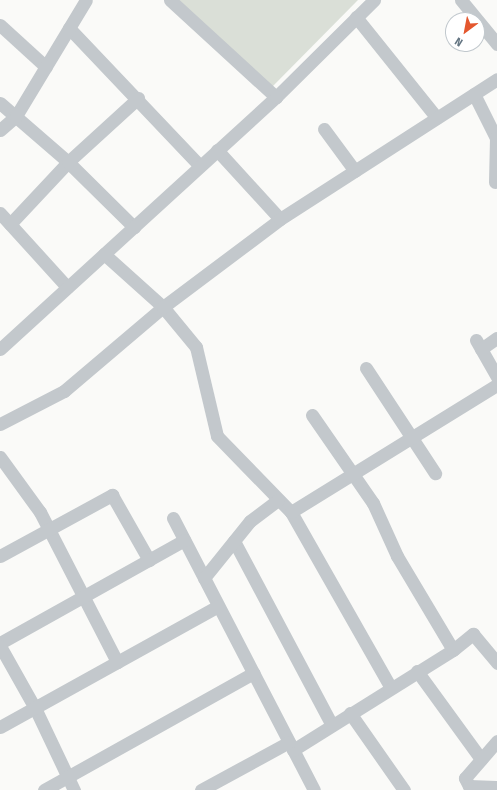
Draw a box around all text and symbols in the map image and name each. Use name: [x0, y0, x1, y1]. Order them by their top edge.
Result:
north arrow: [445, 12, 485, 52]
text: N: [453, 34, 465, 49]

